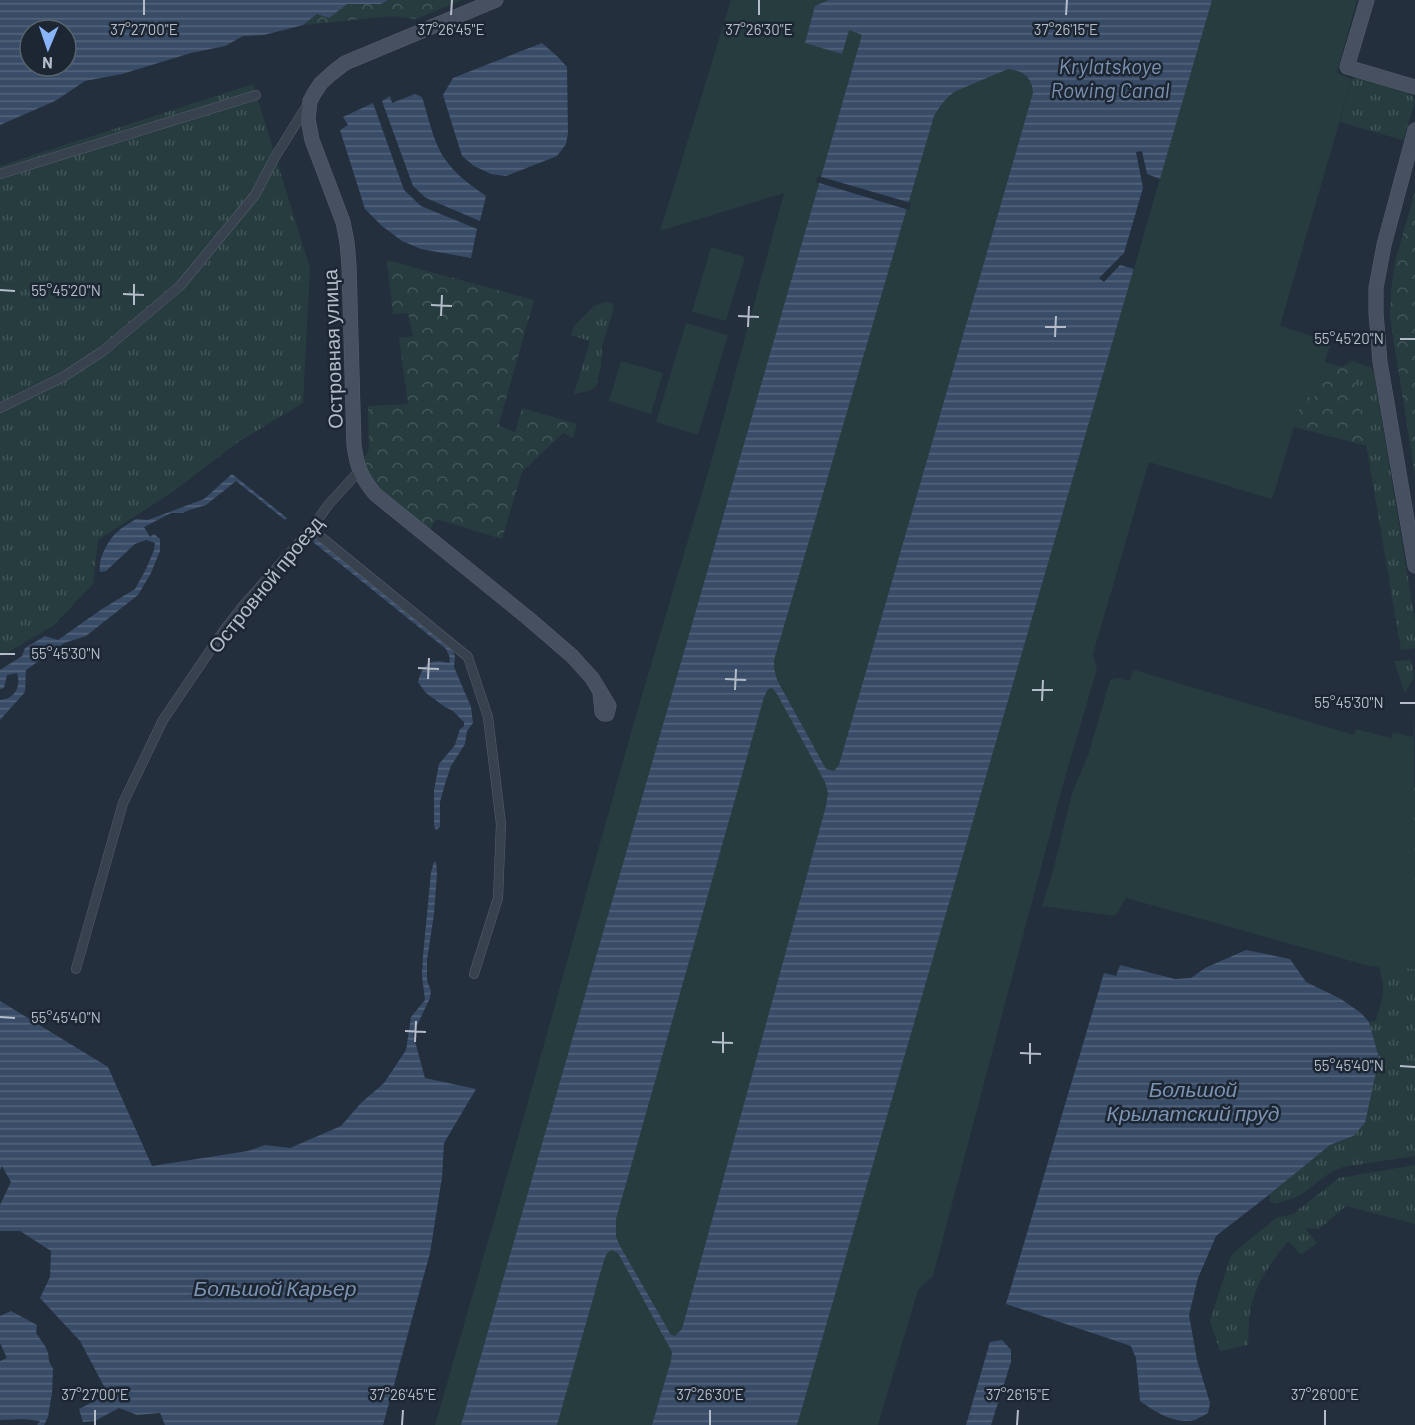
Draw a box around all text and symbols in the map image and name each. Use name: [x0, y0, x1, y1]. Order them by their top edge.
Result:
north arrow: [18, 18, 78, 78]
text: 37°27'00"E: [110, 20, 178, 38]
text: 37°26'45"E: [417, 20, 485, 38]
text: 37°26'30"E: [725, 20, 793, 38]
text: 37°26'15"E: [1034, 20, 1098, 38]
water label: Krylatskoye Rowing Canal: [1051, 53, 1170, 102]
text: N: [42, 54, 53, 73]
street label: Островная улица: [317, 268, 347, 429]
text: 55°45'20"N: [31, 281, 101, 299]
text: 55°45'20"N: [1314, 329, 1384, 347]
street label: Островной проезд: [202, 510, 328, 657]
text: 55°45'30"N: [31, 644, 101, 662]
text: 55°45'30"N: [1314, 693, 1384, 711]
text: 55°45'40"N: [31, 1008, 101, 1026]
text: 55°45'40"N: [1314, 1056, 1384, 1074]
water label: Большой Крылатский пруд: [1107, 1076, 1279, 1125]
water label: Большой Карьер: [194, 1275, 356, 1300]
text: 37°27'00"E: [61, 1385, 129, 1403]
text: 37°26'45"E: [369, 1385, 437, 1403]
text: 37°26'30"E: [676, 1385, 744, 1403]
text: 37°26'15"E: [986, 1385, 1050, 1403]
text: 37°26'00"E: [1291, 1385, 1359, 1403]

